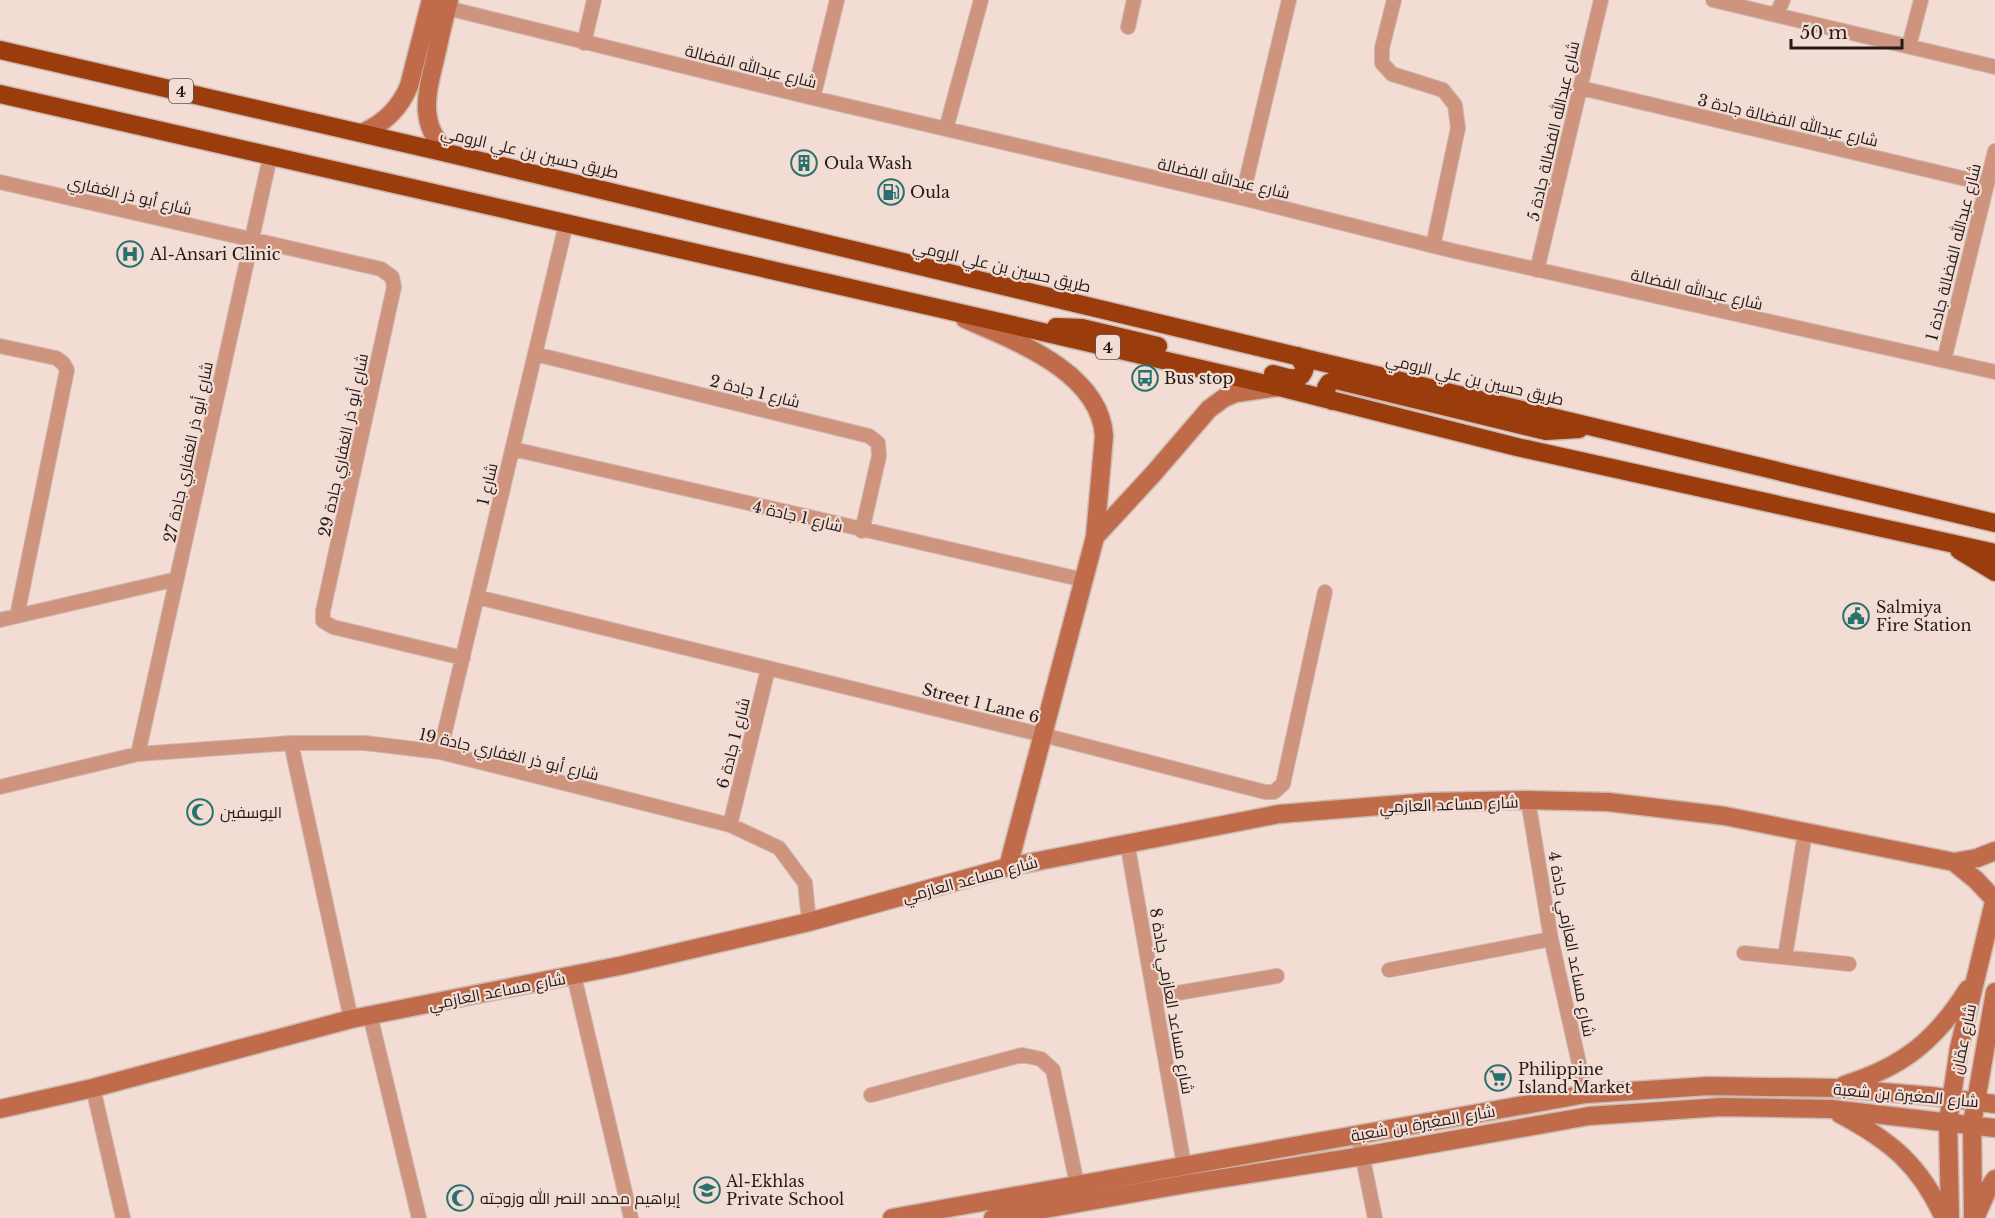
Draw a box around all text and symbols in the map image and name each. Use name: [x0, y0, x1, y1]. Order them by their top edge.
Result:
scale bar: [1791, 12, 1902, 50]
text: 50 m: [1800, 22, 1848, 44]
street label: شارع عبدالله الفضالة جادة 5: [1523, 39, 1585, 223]
street label: شارع عبدالله الفضالة: [683, 40, 819, 94]
road number: 4: [169, 79, 193, 103]
street label: شارع عبدالله الفضالة جادة 3: [1695, 89, 1880, 152]
street label: طريق حسين بن علي الرومي: [438, 122, 621, 186]
building icon: Oula Wash: [789, 148, 819, 178]
place label: Oula Wash: [824, 153, 912, 173]
street label: شارع عبدالله الفضالة: [1156, 153, 1292, 205]
street label: شارع عبدالله الفضالة جادة 1: [1921, 161, 1987, 343]
street label: شارع أبو ذر الغفاري: [65, 171, 194, 223]
fuel station icon: Oula: [876, 177, 906, 207]
place label: Oula: [910, 182, 950, 202]
street label: طريق حسين بن علي الرومي: [910, 236, 1093, 300]
hospital icon: Al-Ansari Clinic: [115, 239, 145, 269]
place label: Al-Ansari Clinic: [149, 244, 281, 264]
street label: شارع عبدالله الفضالة: [1629, 264, 1765, 316]
road number: 4: [1096, 335, 1120, 359]
street label: طريق حسين بن علي الرومي: [1383, 349, 1566, 413]
street label: شارع أبو ذر الغفاري جادة 29: [314, 352, 376, 539]
street label: شارع أبو ذر الغفاري جادة 27: [159, 360, 221, 545]
bus stop icon: Bus stop: [1130, 363, 1160, 393]
place label: Bus stop: [1164, 368, 1234, 388]
street label: شارع 1 جادة 2: [707, 370, 802, 414]
street label: شارع 1: [472, 461, 503, 508]
street label: شارع 1 جادة 4: [750, 496, 845, 538]
place label: Salmiya Fire Station: [1876, 597, 1972, 635]
public building icon: Salmiya Fire Station: [1841, 601, 1871, 631]
street label: Street 1 Lane 6: [920, 679, 1042, 727]
street label: شارع 1 جادة 6: [712, 696, 756, 791]
street label: شارع أبو ذر الغفاري جادة 19: [416, 724, 601, 788]
street label: شارع مساعد العازمي: [1379, 792, 1519, 820]
mosque icon: اليوسفين: [185, 797, 215, 827]
place label: اليوسفين: [220, 802, 282, 823]
street label: شارع مساعد العازمي جادة 4: [1540, 850, 1600, 1039]
street label: شارع مساعد العازمي: [900, 851, 1041, 911]
street label: شارع مساعد العازمي جادة 8: [1142, 906, 1198, 1096]
street label: شارع مساعد العازمي: [427, 968, 568, 1018]
street label: شارع عمّان: [1946, 1002, 1982, 1076]
place label: Philippine Island Market: [1518, 1059, 1631, 1097]
supermarket icon: Philippine Island Market: [1483, 1063, 1513, 1093]
street label: شارع المغيرة بن شعبة: [1832, 1079, 1980, 1113]
street label: شارع المغيرة بن شعبة: [1349, 1100, 1497, 1148]
place label: Al-Ekhlas Private School: [725, 1171, 844, 1209]
school or university icon: Al-Ekhlas Private School: [692, 1175, 722, 1205]
mosque icon: إبراهيم محمد النصر الله وزوجته: [445, 1183, 475, 1213]
place label: إبراهيم محمد النصر الله وزوجته: [480, 1188, 680, 1210]

